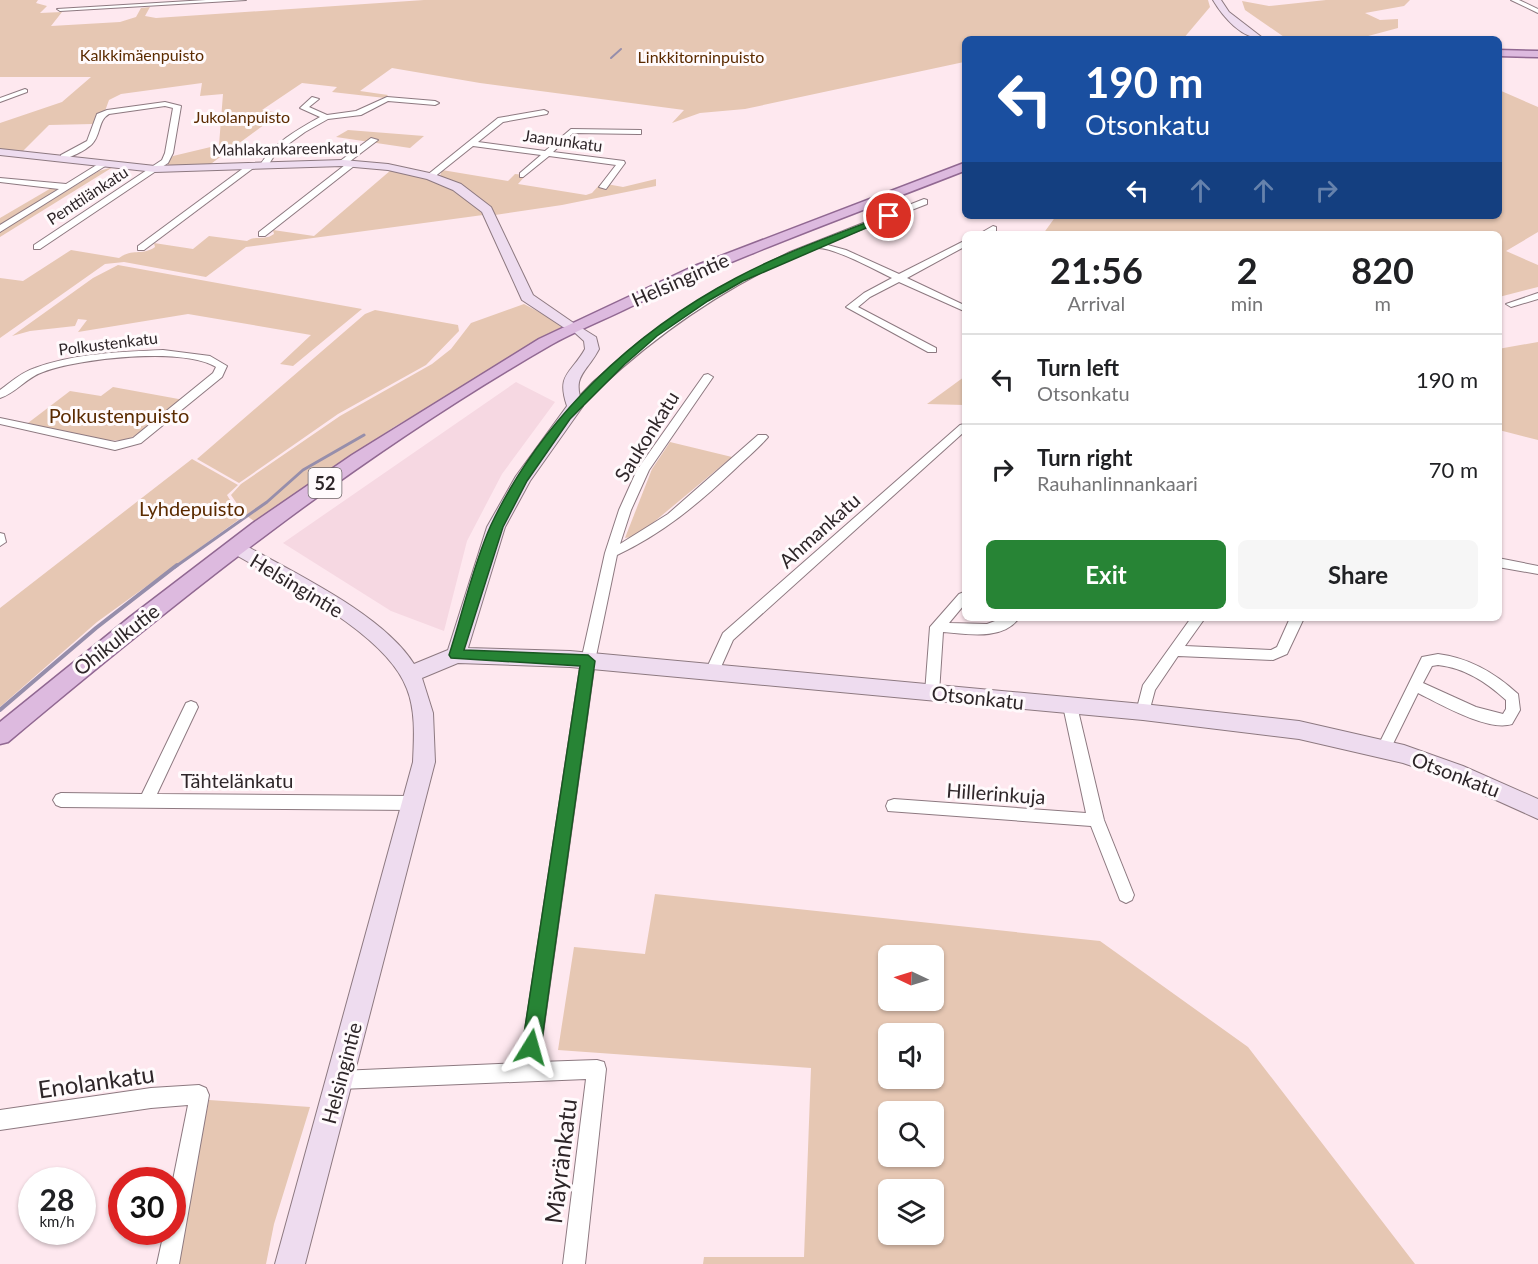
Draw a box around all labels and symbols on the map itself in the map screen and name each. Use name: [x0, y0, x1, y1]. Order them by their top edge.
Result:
park label: Kalkkimäenpuisto: [80, 45, 204, 64]
park label: Linkkitorninpuisto: [638, 47, 764, 66]
park label: Jukolanpuisto: [194, 107, 290, 126]
street label: Jaanunkatu: [522, 125, 604, 155]
street label: Mahlakankareenkatu: [212, 137, 358, 159]
street label: Penttilänkatu: [43, 162, 131, 228]
pin: [863, 190, 914, 241]
street label: Helsingintie: [628, 247, 732, 311]
street label: Polkustenkatu: [57, 327, 159, 359]
street label: Saukonkatu: [609, 386, 683, 486]
park label: Polkustenpuisto: [49, 403, 189, 427]
road number: 52: [308, 468, 342, 498]
street label: Ahmankatu: [774, 487, 864, 573]
park label: Lyhdepuisto: [139, 496, 245, 520]
street label: Helsingintie: [246, 548, 348, 622]
street label: Ohikulkutie: [68, 598, 164, 680]
street label: Otsonkatu: [931, 680, 1025, 714]
street label: Otsonkatu: [1408, 746, 1504, 802]
street label: Tähtelänkatu: [181, 768, 293, 792]
street label: Hillerinkuja: [946, 778, 1046, 808]
north arrow: [878, 945, 944, 1011]
position arrow: [499, 1015, 563, 1079]
street label: Helsingintie: [316, 1020, 366, 1126]
street label: Enolankatu: [36, 1058, 156, 1104]
street label: Mäyränkatu: [538, 1097, 582, 1225]
speed limit sign: 30: [108, 1167, 186, 1245]

